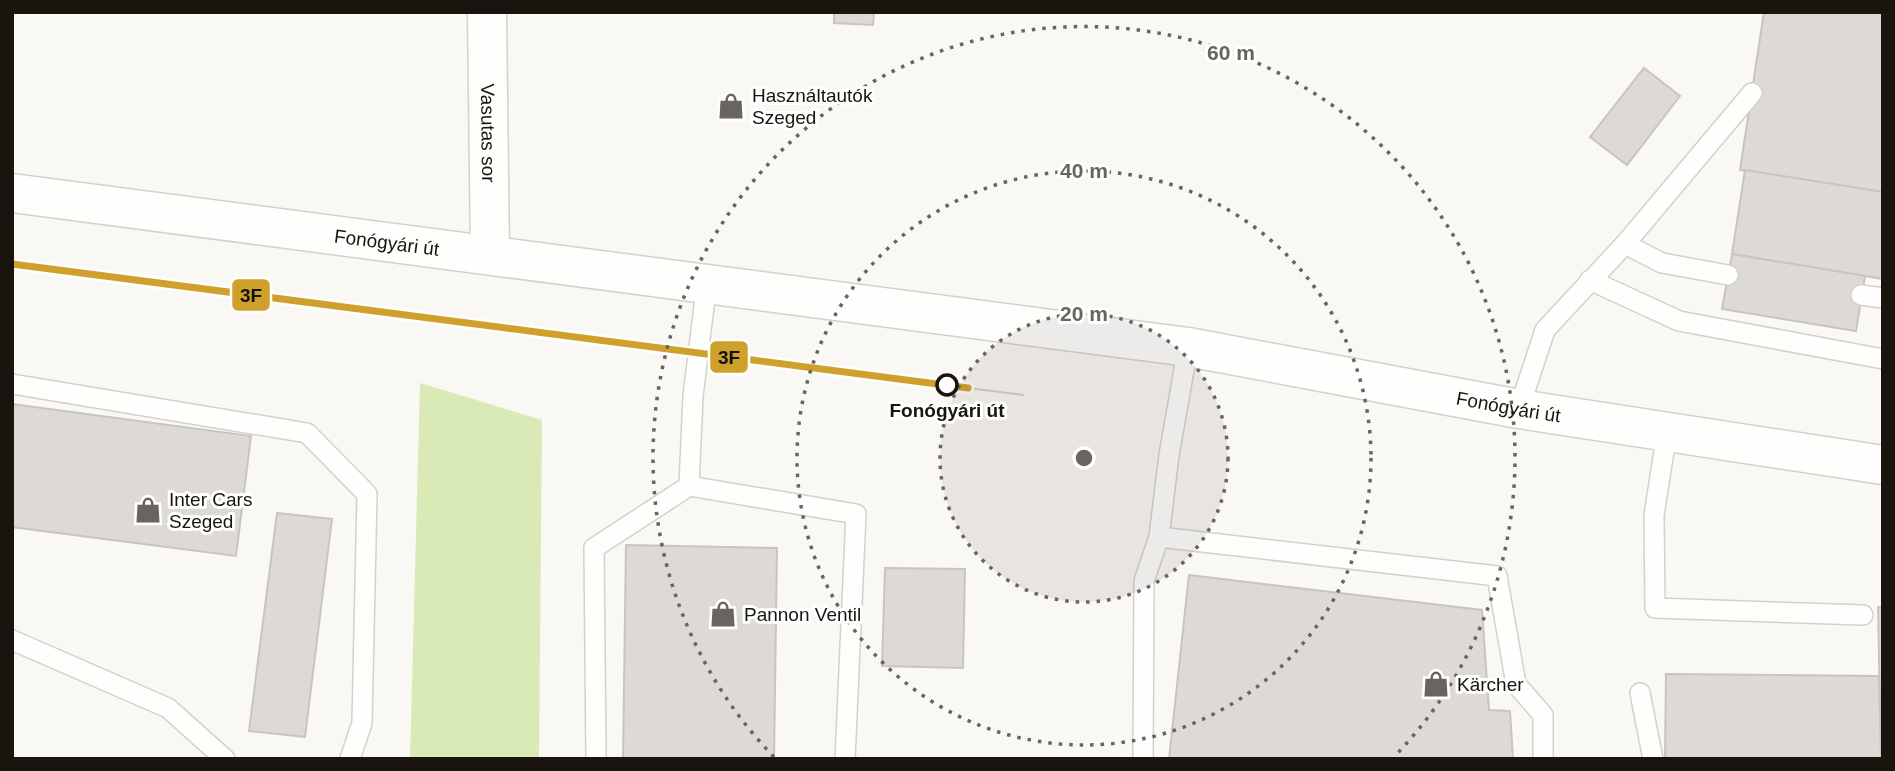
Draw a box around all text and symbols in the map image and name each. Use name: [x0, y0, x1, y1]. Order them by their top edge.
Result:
text: 60 m: [1207, 41, 1255, 64]
street label: Vasutas sor: [477, 83, 499, 183]
place label: Használtautók Szeged: [752, 85, 873, 128]
shop icon: Használtautók Szeged: [716, 91, 746, 121]
text: 40 m: [1060, 159, 1108, 182]
street label: Fonógyári út: [333, 225, 441, 260]
line badge: 3F: [231, 278, 271, 312]
text: 3F: [240, 285, 262, 306]
text: 20 m: [1060, 302, 1108, 325]
line badge: 3F: [709, 340, 749, 374]
text: 3F: [718, 347, 740, 368]
marker: Fonógyári út: [936, 374, 958, 396]
street label: Fonógyári út: [1454, 387, 1563, 426]
place label: Fonógyári út: [889, 400, 1005, 421]
centre of rings: [1072, 446, 1096, 470]
place label: Inter Cars Szeged: [169, 489, 252, 532]
shop icon: Inter Cars Szeged: [133, 495, 163, 525]
shop icon: Pannon Ventil: [708, 599, 738, 629]
place label: Pannon Ventil: [744, 604, 861, 625]
shop icon: Kärcher: [1421, 669, 1451, 699]
place label: Kärcher: [1457, 674, 1524, 695]

